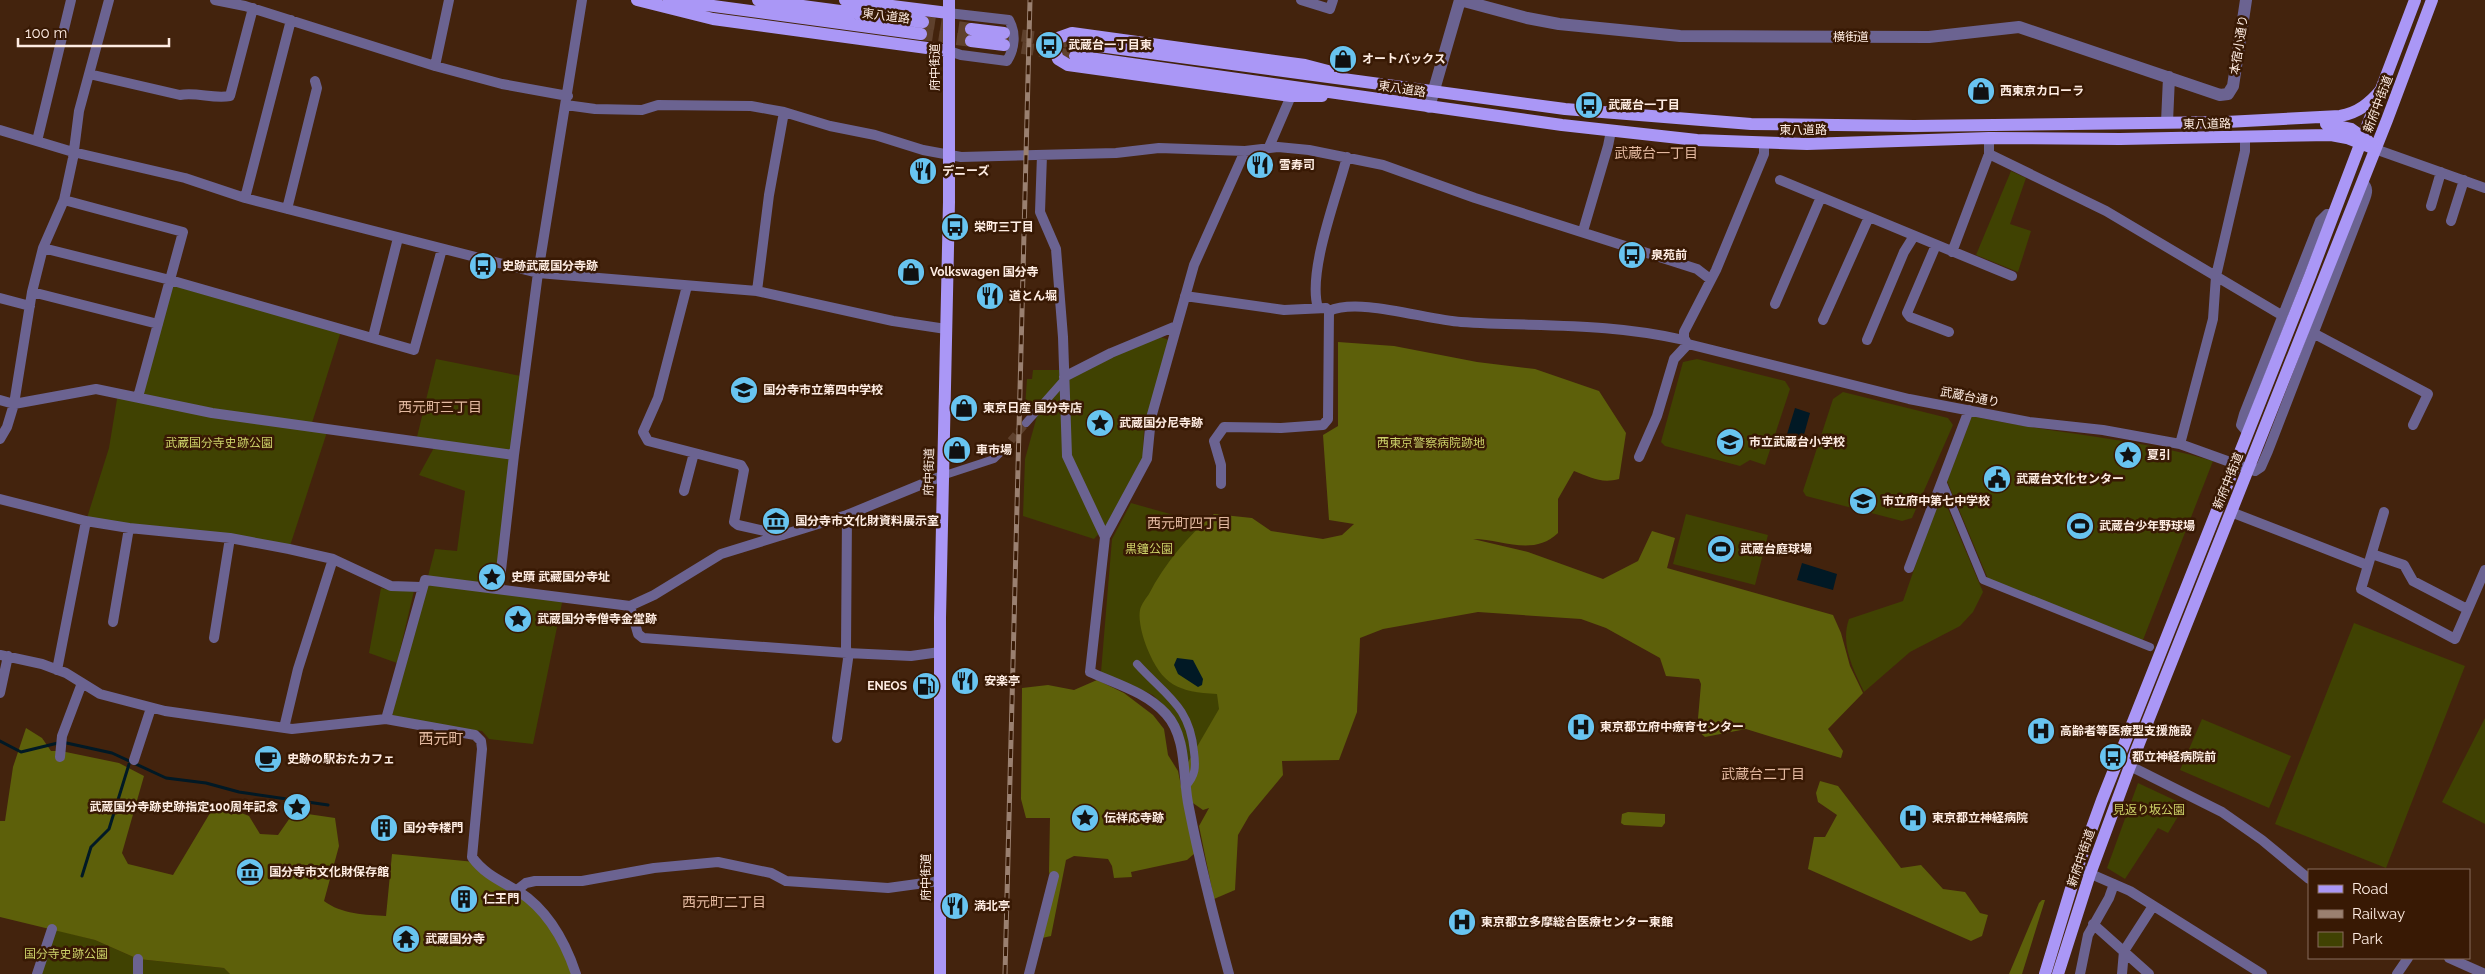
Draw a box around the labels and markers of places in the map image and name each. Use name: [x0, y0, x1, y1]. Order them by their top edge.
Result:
bus stop icon: 武蔵台一丁目東: [1034, 30, 1064, 60]
place label: 武蔵台一丁目東: [1068, 38, 1152, 52]
shop icon: オートバックス: [1328, 44, 1358, 74]
place label: オートバックス: [1362, 52, 1446, 66]
shop icon: 西東京カローラ: [1966, 76, 1996, 106]
place label: 西東京カローラ: [2000, 84, 2084, 98]
bus stop icon: 武蔵台一丁目: [1574, 90, 1604, 120]
place label: 武蔵台一丁目: [1608, 98, 1680, 112]
restaurant icon: 雪寿司: [1245, 150, 1275, 180]
restaurant icon: デニーズ: [908, 156, 938, 186]
place label: 雪寿司: [1279, 158, 1315, 172]
place label: デニーズ: [942, 164, 989, 178]
bus stop icon: 栄町三丁目: [940, 212, 970, 242]
place label: 栄町三丁目: [974, 220, 1034, 234]
bus stop icon: 泉苑前: [1617, 240, 1647, 270]
place label: 泉苑前: [1651, 248, 1687, 262]
bus stop icon: 史跡武蔵国分寺跡: [468, 251, 498, 281]
shop icon: Volkswagen 国分寺: [896, 257, 926, 287]
place label: 史跡武蔵国分寺跡: [502, 259, 598, 273]
place label: Volkswagen 国分寺: [930, 265, 1039, 279]
restaurant icon: 道とん堀: [975, 281, 1005, 311]
place label: 道とん堀: [1009, 289, 1057, 303]
school or university icon: 国分寺市立第四中学校: [729, 375, 759, 405]
place label: 国分寺市立第四中学校: [763, 383, 883, 397]
shop icon: 東京日産 国分寺店: [949, 393, 979, 423]
place label: 東京日産 国分寺店: [983, 401, 1082, 415]
place icon: 武蔵国分尼寺跡: [1085, 408, 1115, 438]
place label: 武蔵国分尼寺跡: [1119, 416, 1203, 430]
school or university icon: 市立武蔵台小学校: [1715, 427, 1745, 457]
shop icon: 車市場: [942, 435, 972, 465]
place label: 市立武蔵台小学校: [1749, 435, 1845, 449]
place icon: 夏引: [2113, 440, 2143, 470]
place label: 車市場: [976, 443, 1012, 457]
place label: 夏引: [2147, 448, 2171, 462]
public building icon: 武蔵台文化センター: [1982, 464, 2012, 494]
place label: 武蔵台文化センター: [2016, 472, 2124, 486]
school or university icon: 市立府中第七中学校: [1848, 486, 1878, 516]
place label: 市立府中第七中学校: [1882, 494, 1990, 508]
museum icon: 国分寺市文化財資料展示室: [761, 506, 791, 536]
sports icon: 武蔵台少年野球場: [2065, 511, 2095, 541]
place label: 国分寺市文化財資料展示室: [795, 514, 939, 528]
place label: 武蔵台少年野球場: [2099, 519, 2195, 533]
sports icon: 武蔵台庭球場: [1706, 534, 1736, 564]
place label: 武蔵台庭球場: [1740, 542, 1812, 556]
place icon: 史蹟 武藏国分寺址: [477, 562, 507, 592]
place label: 史蹟 武藏国分寺址: [511, 570, 610, 584]
place icon: 武蔵国分寺僧寺金堂跡: [503, 604, 533, 634]
place label: 武蔵国分寺僧寺金堂跡: [537, 612, 657, 626]
restaurant icon: 安楽亭: [950, 666, 980, 696]
fuel station icon: ENEOS: [911, 671, 941, 701]
place label: 安楽亭: [984, 674, 1020, 688]
place label: ENEOS: [867, 679, 907, 693]
hospital icon: 東京都立府中療育センター: [1566, 712, 1596, 742]
hospital icon: 高齢者等医療型支援施設: [2026, 716, 2056, 746]
place label: 東京都立府中療育センター: [1600, 720, 1744, 734]
place label: 高齢者等医療型支援施設: [2060, 724, 2192, 738]
bus stop icon: 都立神経病院前: [2098, 742, 2128, 772]
cafe icon: 史跡の駅おたカフェ: [253, 744, 283, 774]
place label: 都立神経病院前: [2132, 750, 2216, 764]
place label: 史跡の駅おたカフェ: [287, 752, 395, 766]
place icon: 武蔵国分寺跡史跡指定100周年記念: [282, 792, 312, 822]
place label: 武蔵国分寺跡史跡指定100周年記念: [89, 800, 278, 814]
place icon: 伝祥応寺跡: [1070, 803, 1100, 833]
hospital icon: 東京都立神経病院: [1898, 803, 1928, 833]
place label: 伝祥応寺跡: [1104, 811, 1164, 825]
place label: 東京都立神経病院: [1932, 811, 2028, 825]
building icon: 国分寺楼門: [369, 813, 399, 843]
place label: 国分寺楼門: [403, 821, 463, 835]
museum icon: 国分寺市文化財保存館: [235, 857, 265, 887]
place label: 国分寺市文化財保存館: [269, 865, 389, 879]
building icon: 仁王門: [449, 884, 479, 914]
restaurant icon: 満北亭: [940, 891, 970, 921]
place label: 仁王門: [483, 892, 519, 906]
place label: 満北亭: [974, 899, 1010, 913]
hospital icon: 東京都立多摩総合医療センター東館: [1447, 907, 1477, 937]
place label: 東京都立多摩総合医療センター東館: [1481, 915, 1673, 929]
temple icon: 武蔵国分寺: [391, 924, 421, 954]
place label: 武蔵国分寺: [425, 932, 485, 946]

